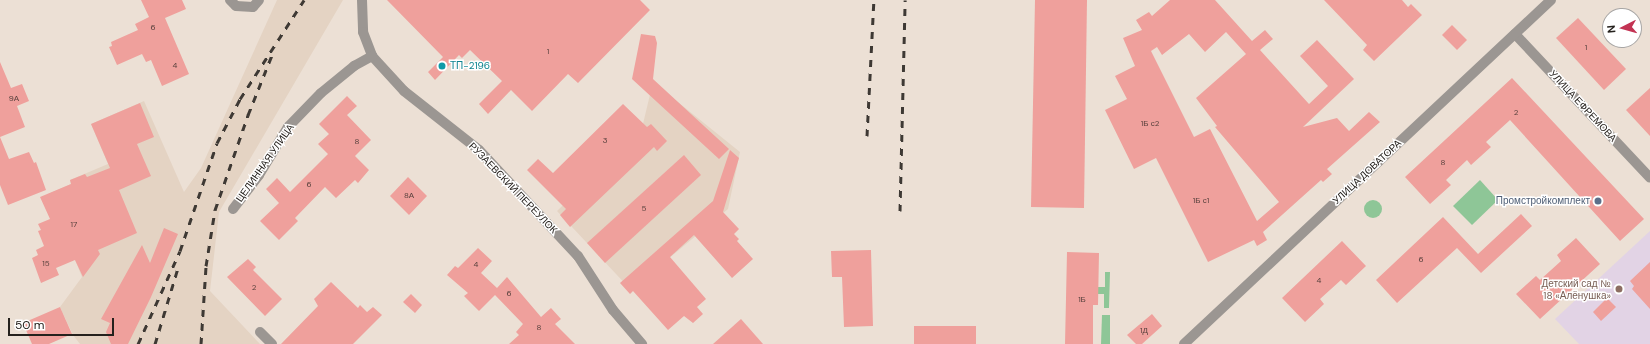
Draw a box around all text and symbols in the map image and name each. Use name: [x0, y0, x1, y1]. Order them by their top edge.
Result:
north arrow: [1602, 8, 1642, 48]
house number: 6: [150, 23, 156, 33]
text: N: [1604, 24, 1618, 34]
house number: 1: [1585, 43, 1587, 53]
house number: 1: [547, 47, 549, 57]
place label: ТП-2196: [450, 60, 490, 72]
house number: 4: [173, 61, 177, 71]
marker: ТП-2196: [437, 61, 447, 71]
street label: УЛИЦА ЕФРЕМОВА: [1547, 68, 1619, 144]
house number: 9А: [9, 94, 19, 104]
house number: 2: [1514, 108, 1518, 118]
house number: 1Б с2: [1141, 119, 1159, 129]
street label: ЦЕЛИННАЯ УЛИЦА: [234, 122, 296, 204]
house number: 3: [603, 136, 607, 146]
house number: 8: [355, 137, 359, 147]
street label: УЛИЦА ДОВАТОРА: [1330, 137, 1404, 207]
street label: РУЗАЕВСКИЙ ПЕРЕУЛОК: [466, 140, 560, 236]
house number: 8: [1441, 158, 1445, 168]
house number: 6: [306, 180, 312, 190]
house number: 8А: [404, 191, 414, 201]
place label: Промстройкомплект: [1496, 195, 1590, 207]
house number: 1Б с1: [1193, 196, 1209, 206]
marker: Промстройкомплект: [1593, 196, 1603, 206]
house number: 5: [642, 204, 646, 214]
house number: 17: [71, 220, 77, 230]
house number: 6: [1418, 255, 1424, 265]
house number: 15: [42, 259, 50, 269]
house number: 4: [474, 260, 478, 270]
house number: 4: [1317, 276, 1321, 286]
place label: Детский сад № 18 «Алёнушка»: [1542, 277, 1611, 300]
house number: 2: [252, 283, 256, 293]
marker: Детский сад № 18 «Алёнушка»: [1614, 284, 1624, 294]
house number: 6: [506, 289, 512, 299]
house number: 1Б: [1078, 295, 1086, 305]
scale bar: [10, 310, 116, 336]
text: 50 m: [15, 317, 44, 333]
house number: 8: [537, 323, 541, 333]
house number: 1Д: [1140, 326, 1148, 336]

